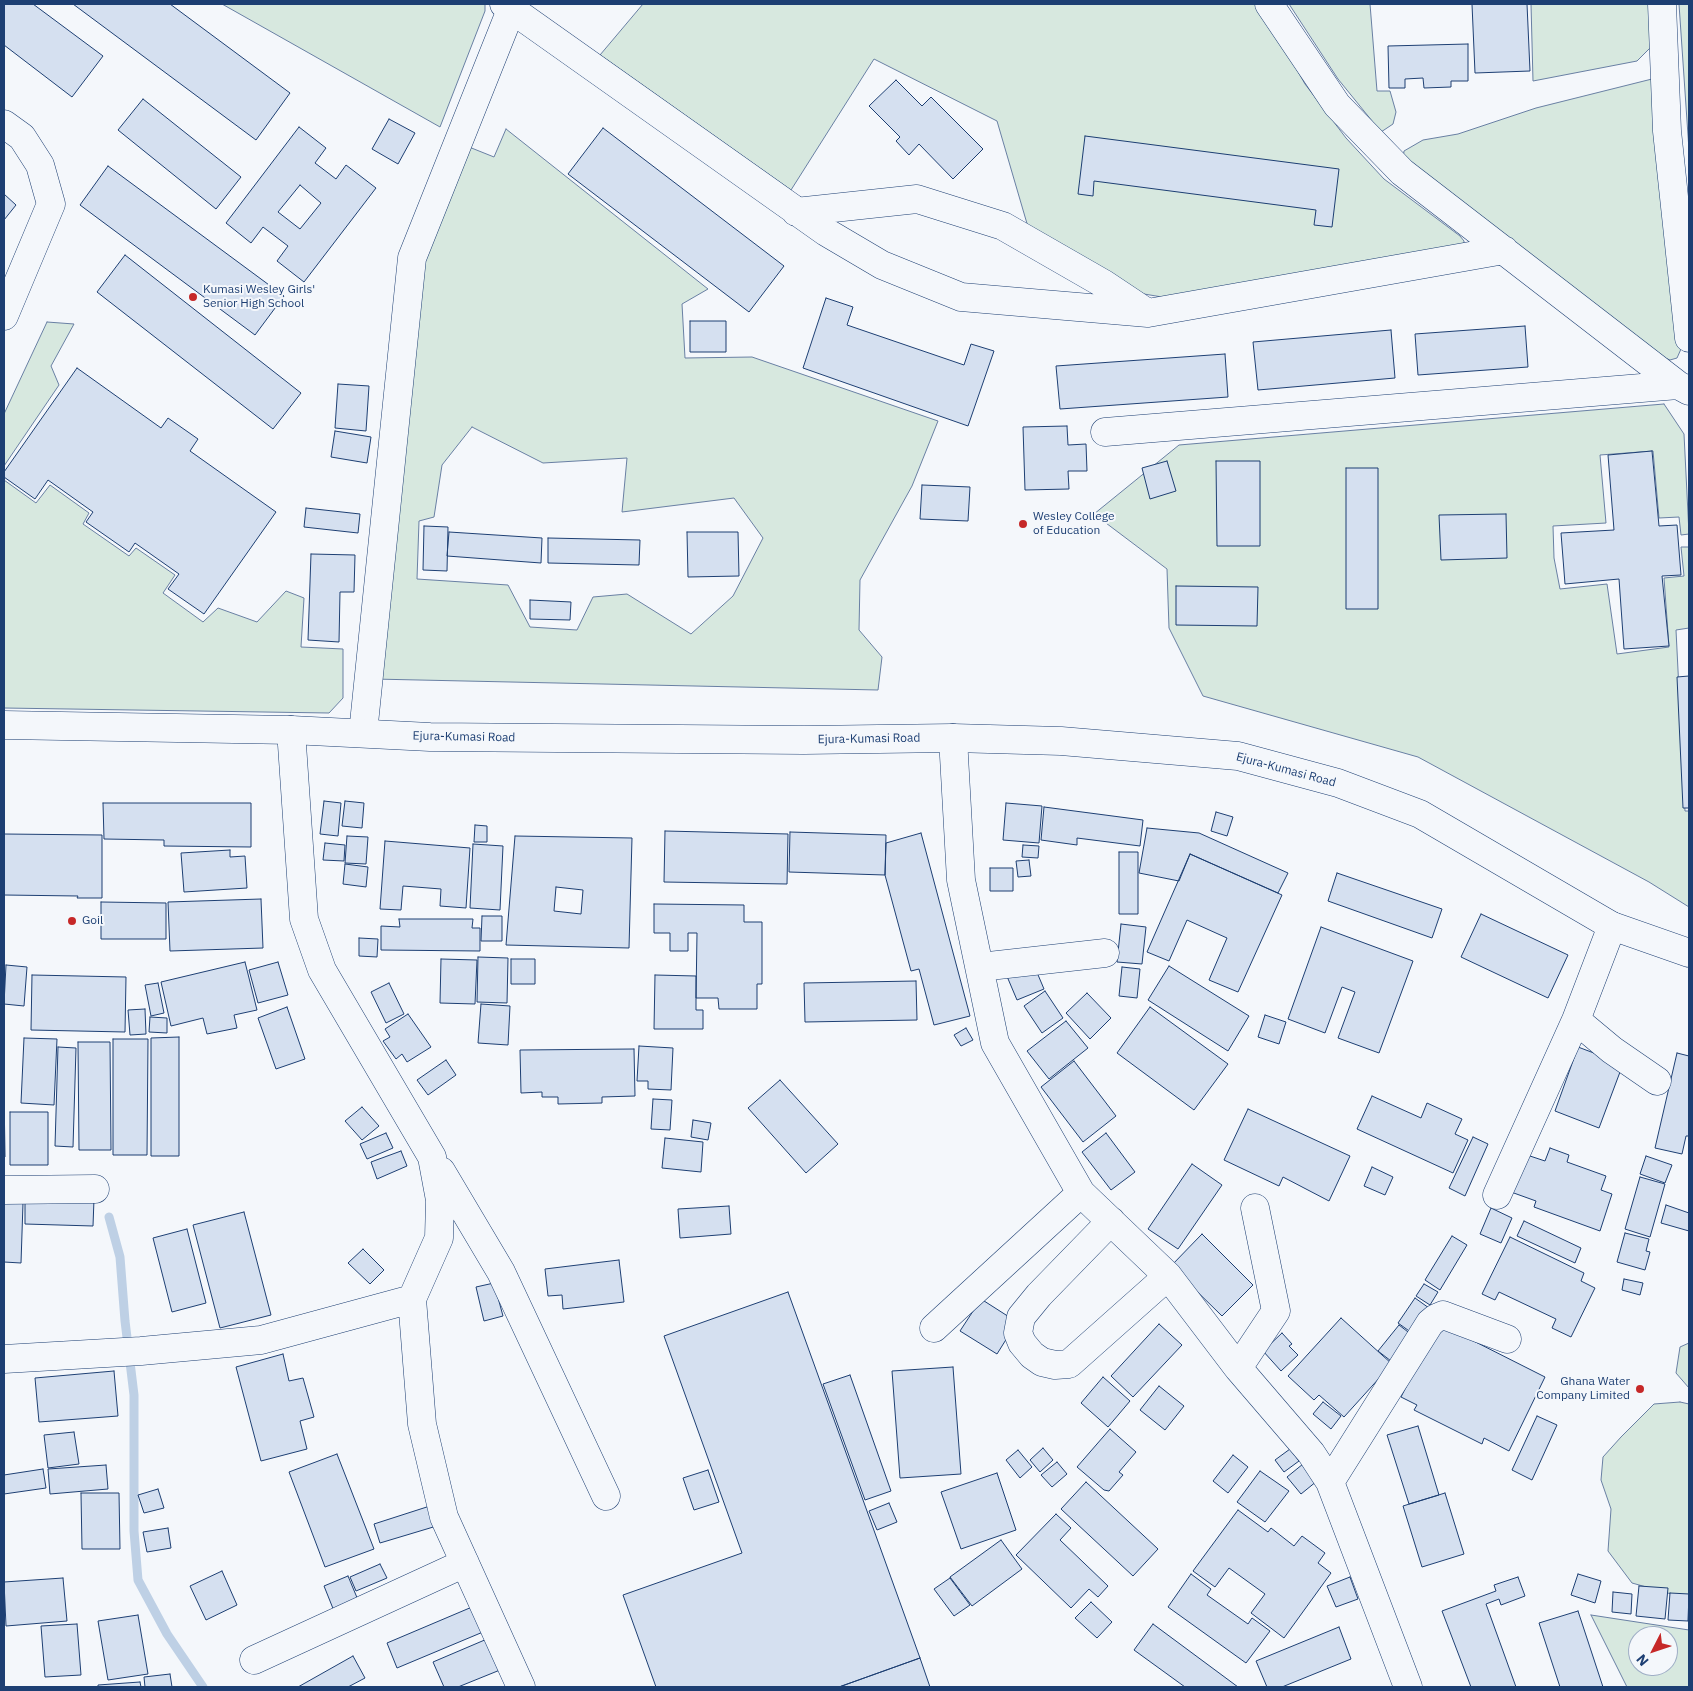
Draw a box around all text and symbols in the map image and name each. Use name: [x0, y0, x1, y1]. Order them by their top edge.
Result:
place label: Kumasi Wesley Girls' Senior High School: [203, 283, 315, 311]
marker: Kumasi Wesley Girls' Senior High School: [187, 291, 199, 303]
place label: Wesley College of Education: [1033, 510, 1115, 538]
marker: Wesley College of Education: [1017, 518, 1029, 530]
street label: Ejura-Kumasi Road: [413, 729, 515, 745]
street label: Ejura-Kumasi Road: [818, 731, 920, 747]
street label: Ejura-Kumasi Road: [1235, 750, 1337, 790]
place label: Goil: [82, 914, 103, 928]
marker: Goil: [66, 915, 78, 927]
place label: Ghana Water Company Limited: [1536, 1375, 1630, 1403]
marker: Ghana Water Company Limited: [1634, 1383, 1646, 1395]
north arrow: [1628, 1626, 1678, 1676]
text: N: [1632, 1650, 1653, 1670]

